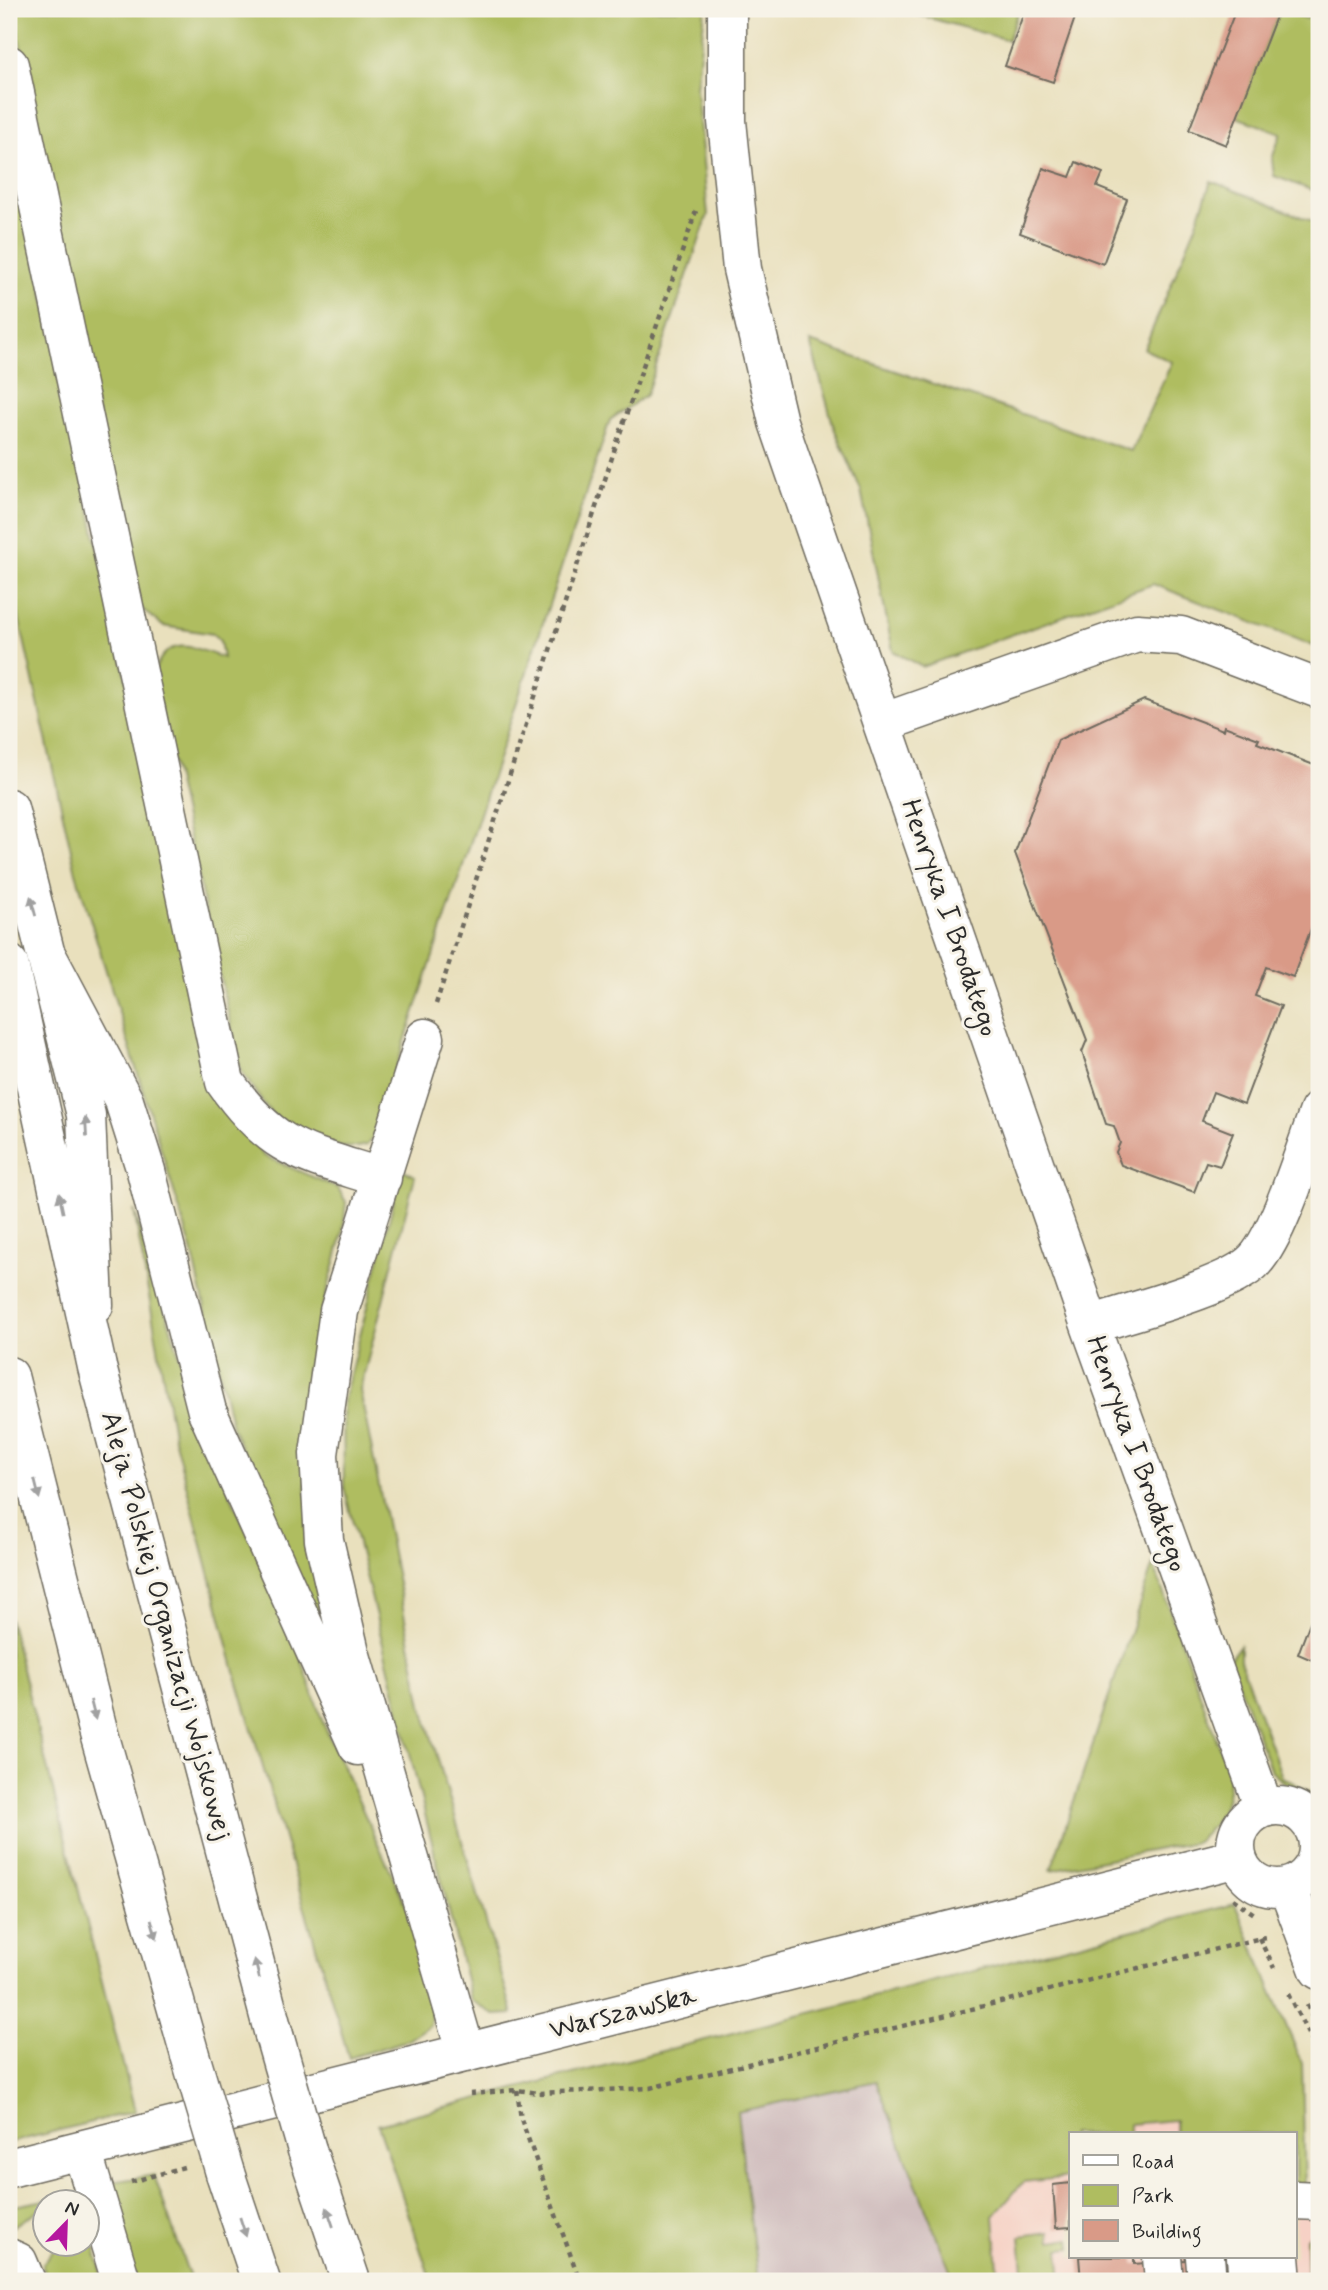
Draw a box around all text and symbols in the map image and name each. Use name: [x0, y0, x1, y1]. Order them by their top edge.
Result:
street label: Henryka I Brodatego: [889, 794, 1007, 1042]
one-way arrow: [28, 895, 38, 916]
one-way arrow: [81, 1116, 92, 1138]
one-way arrow: [55, 1192, 66, 1214]
street label: Henryka I Brodatego: [1074, 1331, 1196, 1578]
street label: Aleja Polskiej Organizacji Wojskowej: [89, 1408, 241, 1845]
one-way arrow: [32, 1478, 43, 1500]
one-way arrow: [88, 1699, 99, 1721]
one-way arrow: [149, 1918, 160, 1940]
one-way arrow: [251, 1958, 261, 1979]
street label: Warszawska: [546, 1977, 701, 2049]
legend: [1069, 2132, 1296, 2258]
text: Road: [1132, 2148, 1174, 2176]
text: Park: [1132, 2182, 1174, 2210]
north arrow: [32, 2188, 102, 2258]
text: N: [61, 2195, 83, 2223]
one-way arrow: [324, 2206, 334, 2227]
one-way arrow: [238, 2217, 249, 2238]
text: Building: [1132, 2218, 1202, 2248]

